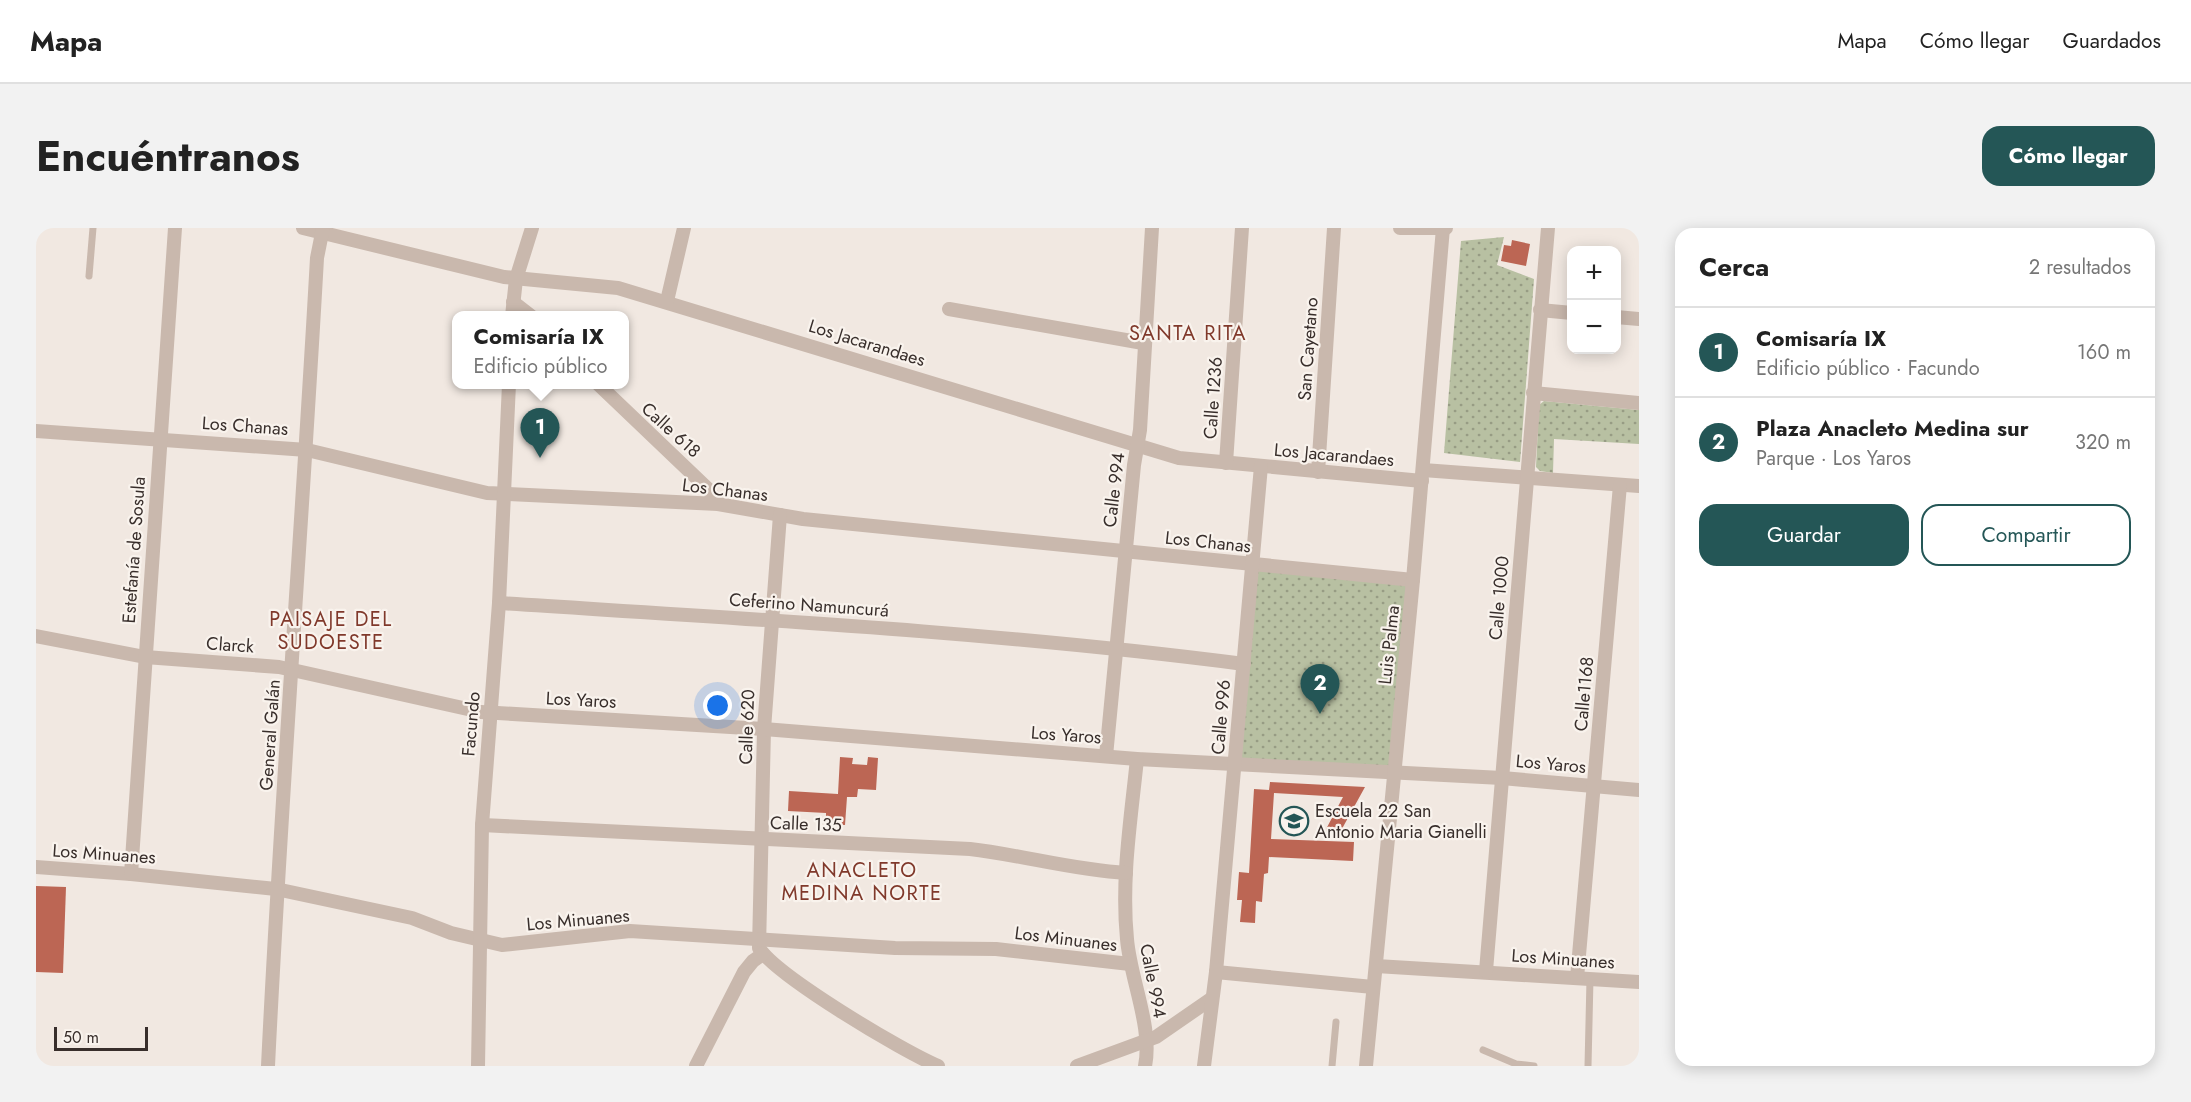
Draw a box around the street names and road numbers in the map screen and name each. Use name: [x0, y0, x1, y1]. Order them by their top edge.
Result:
street label: San Cayetano: [1291, 296, 1325, 402]
street label: Los Jacarandaes: [806, 313, 928, 373]
street label: Calle 1236: [1197, 356, 1229, 440]
street label: Calle 618: [635, 396, 707, 464]
street label: Los Chanas: [201, 410, 289, 442]
street label: Los Jacarandaes: [1273, 437, 1395, 473]
street label: Calle 994: [1097, 451, 1131, 529]
street label: Los Chanas: [681, 472, 769, 508]
street label: Estefanía de Sosula: [116, 476, 152, 624]
street label: Los Chanas: [1164, 525, 1252, 559]
street label: Calle 1000: [1482, 555, 1516, 641]
street label: Ceferino Namuncurá: [728, 586, 890, 624]
street label: Luis Palma: [1372, 604, 1406, 686]
street label: Clarck: [205, 630, 255, 660]
street label: Calle1168: [1568, 656, 1600, 732]
street label: Calle 996: [1205, 678, 1237, 756]
street label: General Galán: [253, 679, 287, 791]
street label: Los Yaros: [545, 685, 617, 715]
street label: Calle 620: [733, 689, 761, 765]
street label: Facundo: [455, 690, 487, 757]
street label: Los Yaros: [1030, 720, 1102, 750]
street label: Los Yaros: [1515, 748, 1587, 780]
street label: Calle 135: [770, 810, 842, 838]
street label: Los Minuanes: [52, 837, 156, 871]
street label: Los Minuanes: [525, 903, 631, 937]
street label: Los Minuanes: [1013, 920, 1119, 958]
street label: Calle 994: [1133, 942, 1173, 1020]
street label: Los Minuanes: [1511, 942, 1615, 976]

